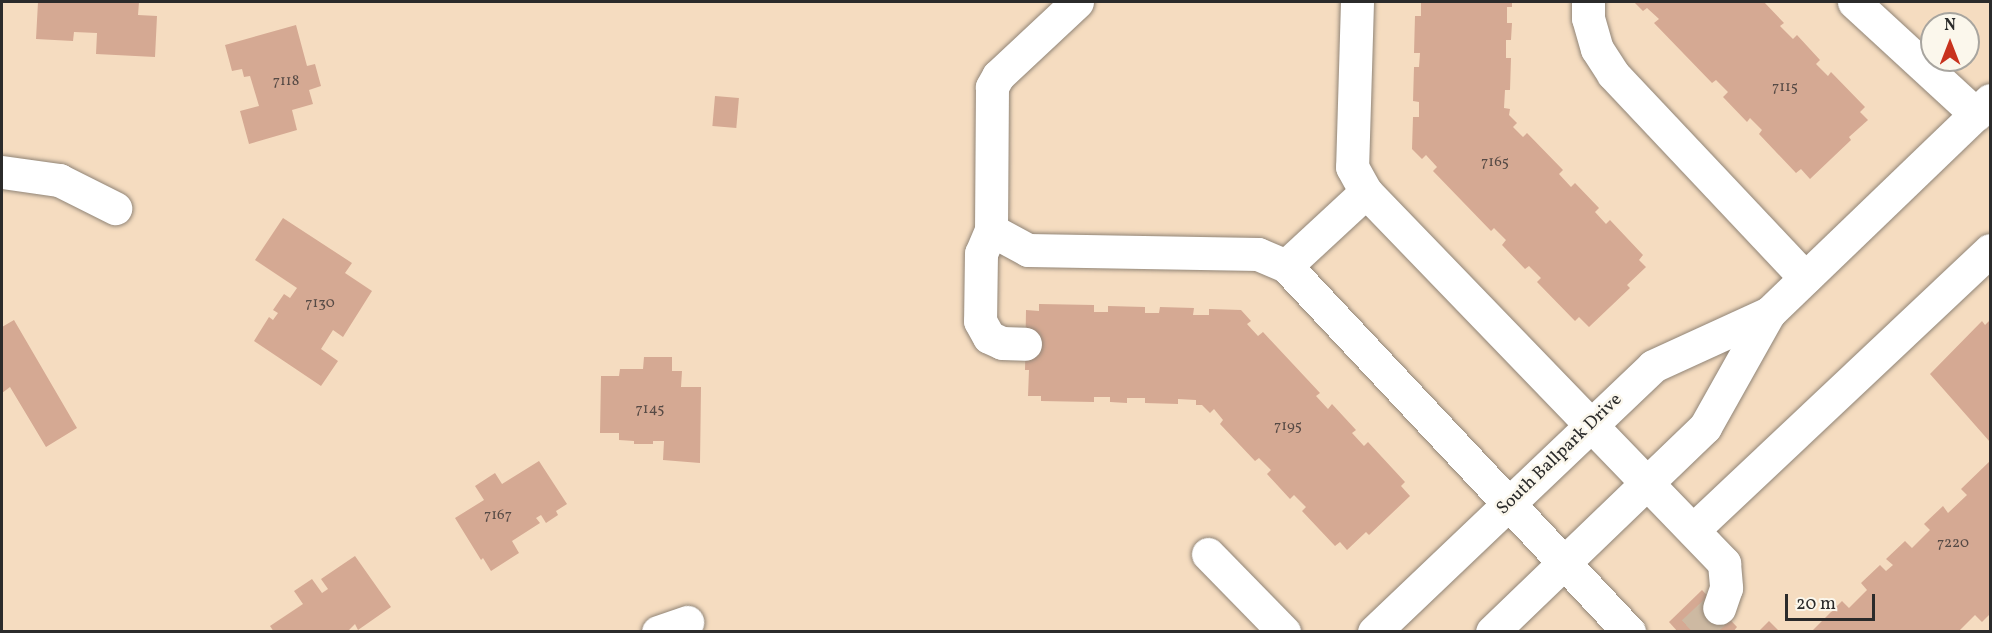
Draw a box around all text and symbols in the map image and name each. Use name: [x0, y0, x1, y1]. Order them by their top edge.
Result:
north arrow: [1920, 12, 1980, 72]
text: N: [1944, 15, 1956, 37]
house number: 7118: [273, 73, 299, 91]
house number: 7115: [1772, 79, 1798, 97]
house number: 7165: [1481, 154, 1509, 172]
house number: 7130: [305, 295, 335, 313]
street label: South Ballpark Drive: [1493, 390, 1627, 520]
house number: 7145: [636, 401, 664, 419]
house number: 7195: [1274, 418, 1302, 436]
house number: 7167: [484, 507, 512, 525]
house number: 7220: [1937, 535, 1969, 553]
scale bar: [1788, 582, 1878, 620]
text: 20 m: [1796, 592, 1836, 617]

